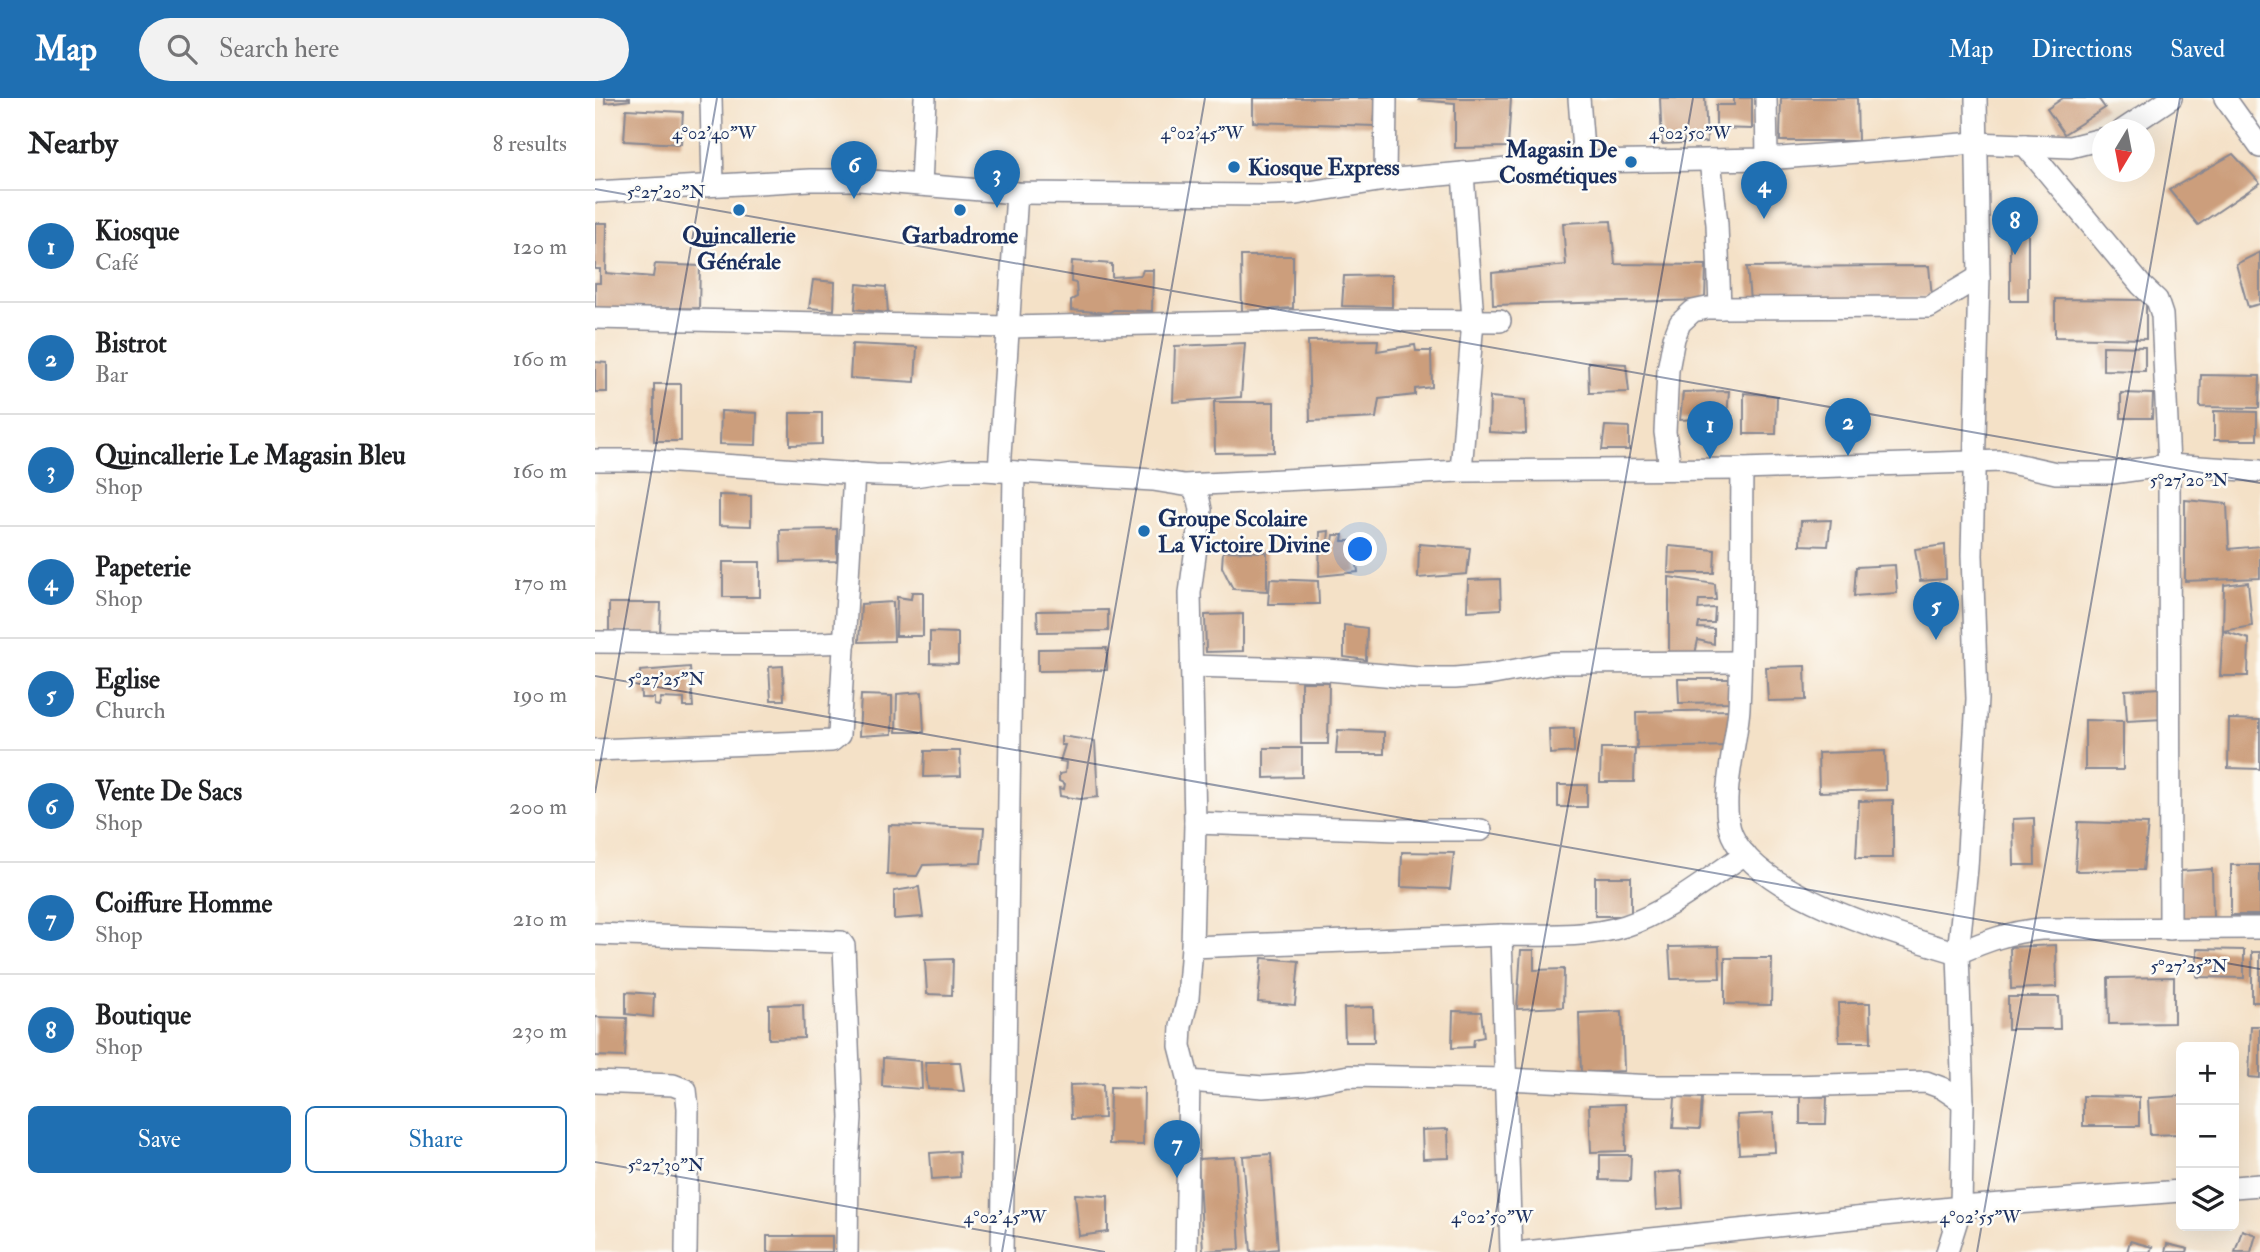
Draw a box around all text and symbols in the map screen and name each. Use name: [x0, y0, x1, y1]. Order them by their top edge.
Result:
search box: [139, 18, 629, 81]
text: Map: [35, 29, 97, 70]
icon: search: [163, 30, 201, 68]
text: Search here: [219, 33, 339, 65]
text: Map: [1948, 34, 1993, 65]
text: Directions: [2031, 34, 2132, 65]
text: Saved: [2170, 34, 2225, 65]
north arrow: [2092, 119, 2155, 182]
text: 4°02'40"W: [672, 122, 757, 145]
text: 4°02'45"W: [1161, 122, 1244, 145]
text: 4°02'50"W: [1649, 122, 1732, 145]
text: Nearby: [28, 125, 118, 162]
text: 8 results: [492, 129, 567, 158]
place label: Magasin De Cosmétiques: [1499, 135, 1617, 191]
pin: 6: [831, 141, 877, 199]
pin: 3: [974, 150, 1020, 208]
place label: Kiosque Express: [1248, 153, 1400, 183]
marker: Magasin De Cosmétiques: [1623, 154, 1639, 170]
marker: Kiosque Express: [1226, 159, 1242, 175]
pin: 4: [1741, 161, 1787, 219]
text: 5°27'20"N: [627, 181, 705, 204]
pin: 8: [1992, 197, 2038, 255]
marker: Quincallerie Générale: [731, 202, 747, 218]
marker: Garbadrome: [952, 202, 968, 218]
text: Kiosque: [95, 216, 179, 248]
place label: Quincallerie Générale: [682, 221, 796, 276]
place label: Garbadrome: [902, 221, 1019, 250]
text: 1: [47, 232, 55, 261]
text: 120 m: [513, 232, 567, 261]
text: Café: [95, 248, 138, 277]
text: Bistrot: [95, 328, 167, 360]
text: 2: [45, 344, 57, 373]
text: 160 m: [513, 344, 567, 373]
text: Bar: [95, 360, 128, 389]
pin: 2: [1825, 398, 1871, 456]
pin: 1: [1687, 401, 1733, 459]
text: Quincallerie Le Magasin Bleu: [95, 440, 406, 472]
text: 3: [47, 456, 55, 485]
text: 160 m: [513, 456, 567, 485]
text: 5°27'20"N: [2150, 469, 2228, 492]
text: Shop: [95, 472, 143, 501]
place label: Groupe Scolaire La Victoire Divine: [1158, 504, 1331, 559]
marker: Groupe Scolaire La Victoire Divine: [1136, 523, 1152, 539]
your location: [1343, 532, 1377, 566]
text: Papeterie: [95, 552, 191, 584]
text: 4: [45, 568, 57, 597]
text: 170 m: [514, 568, 567, 597]
pin: 5: [1913, 582, 1959, 640]
text: Shop: [95, 584, 143, 613]
text: Eglise: [95, 664, 160, 696]
text: 5°27'25"N: [627, 668, 705, 691]
text: 5: [46, 680, 56, 709]
text: 190 m: [513, 680, 567, 709]
text: Church: [95, 696, 165, 725]
text: Vente De Sacs: [95, 776, 242, 808]
text: 6: [45, 792, 57, 821]
text: 200 m: [509, 792, 567, 821]
text: Shop: [95, 808, 143, 837]
text: Coiffure Homme: [95, 888, 272, 920]
text: 7: [46, 904, 56, 933]
text: 210 m: [513, 904, 567, 933]
text: Shop: [95, 920, 143, 949]
text: 5°27'25"N: [2150, 955, 2228, 978]
text: Boutique: [95, 1000, 191, 1032]
text: 8: [46, 1016, 56, 1045]
text: 230 m: [512, 1016, 567, 1045]
text: Shop: [95, 1032, 143, 1061]
map controls: [2176, 1042, 2239, 1231]
button: +: [2176, 1042, 2239, 1105]
button: −: [2176, 1105, 2239, 1168]
button: Save: [28, 1106, 291, 1173]
button: Share: [305, 1106, 567, 1173]
pin: 7: [1154, 1120, 1200, 1178]
text: 5°27'30"N: [628, 1154, 704, 1177]
button: layers: [2176, 1168, 2239, 1231]
text: 4°02'45"W: [964, 1206, 1047, 1229]
text: 4°02'50"W: [1451, 1206, 1534, 1229]
text: 4°02'55"W: [1939, 1206, 2021, 1229]

